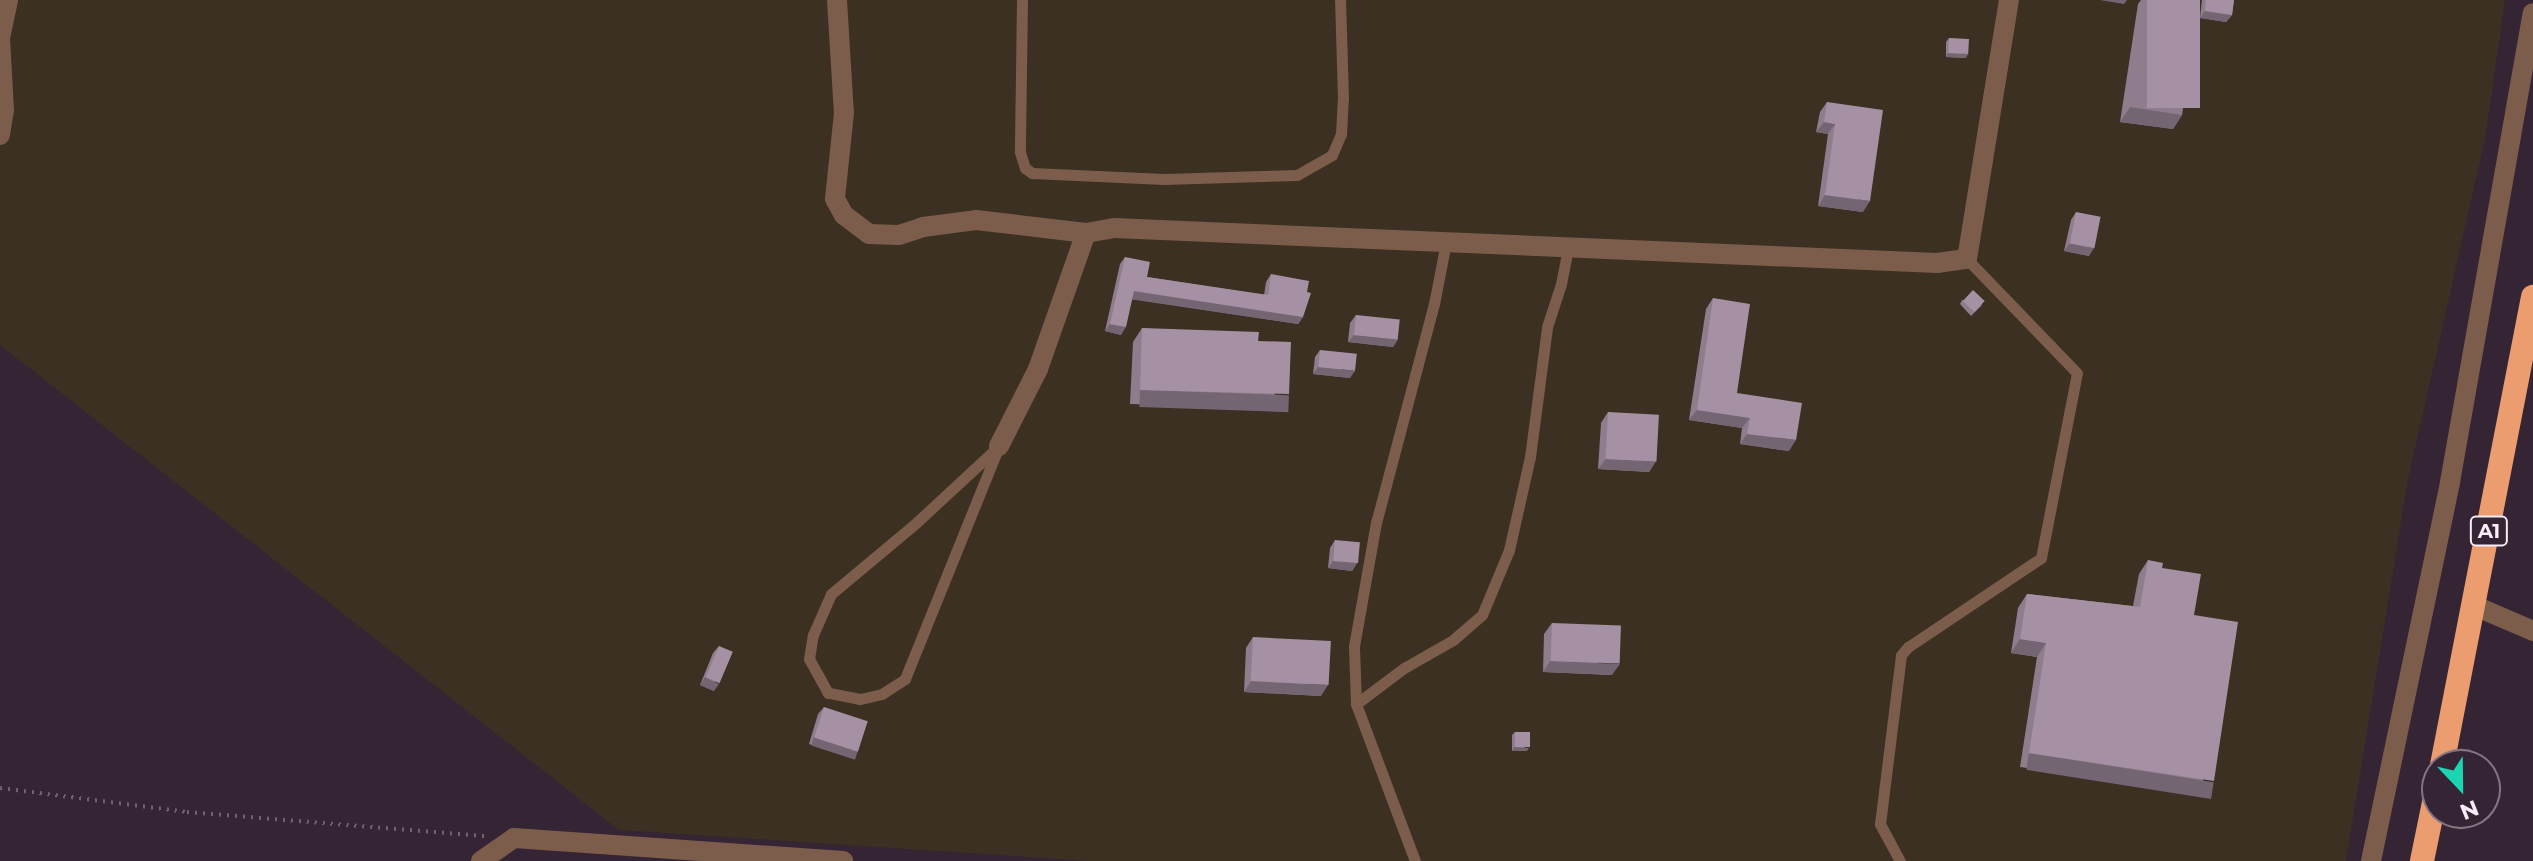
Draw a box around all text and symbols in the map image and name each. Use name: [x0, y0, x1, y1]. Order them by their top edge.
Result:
road number: A1: [2469, 515, 2509, 547]
north arrow: [2421, 749, 2501, 829]
text: N: [2456, 794, 2483, 826]

